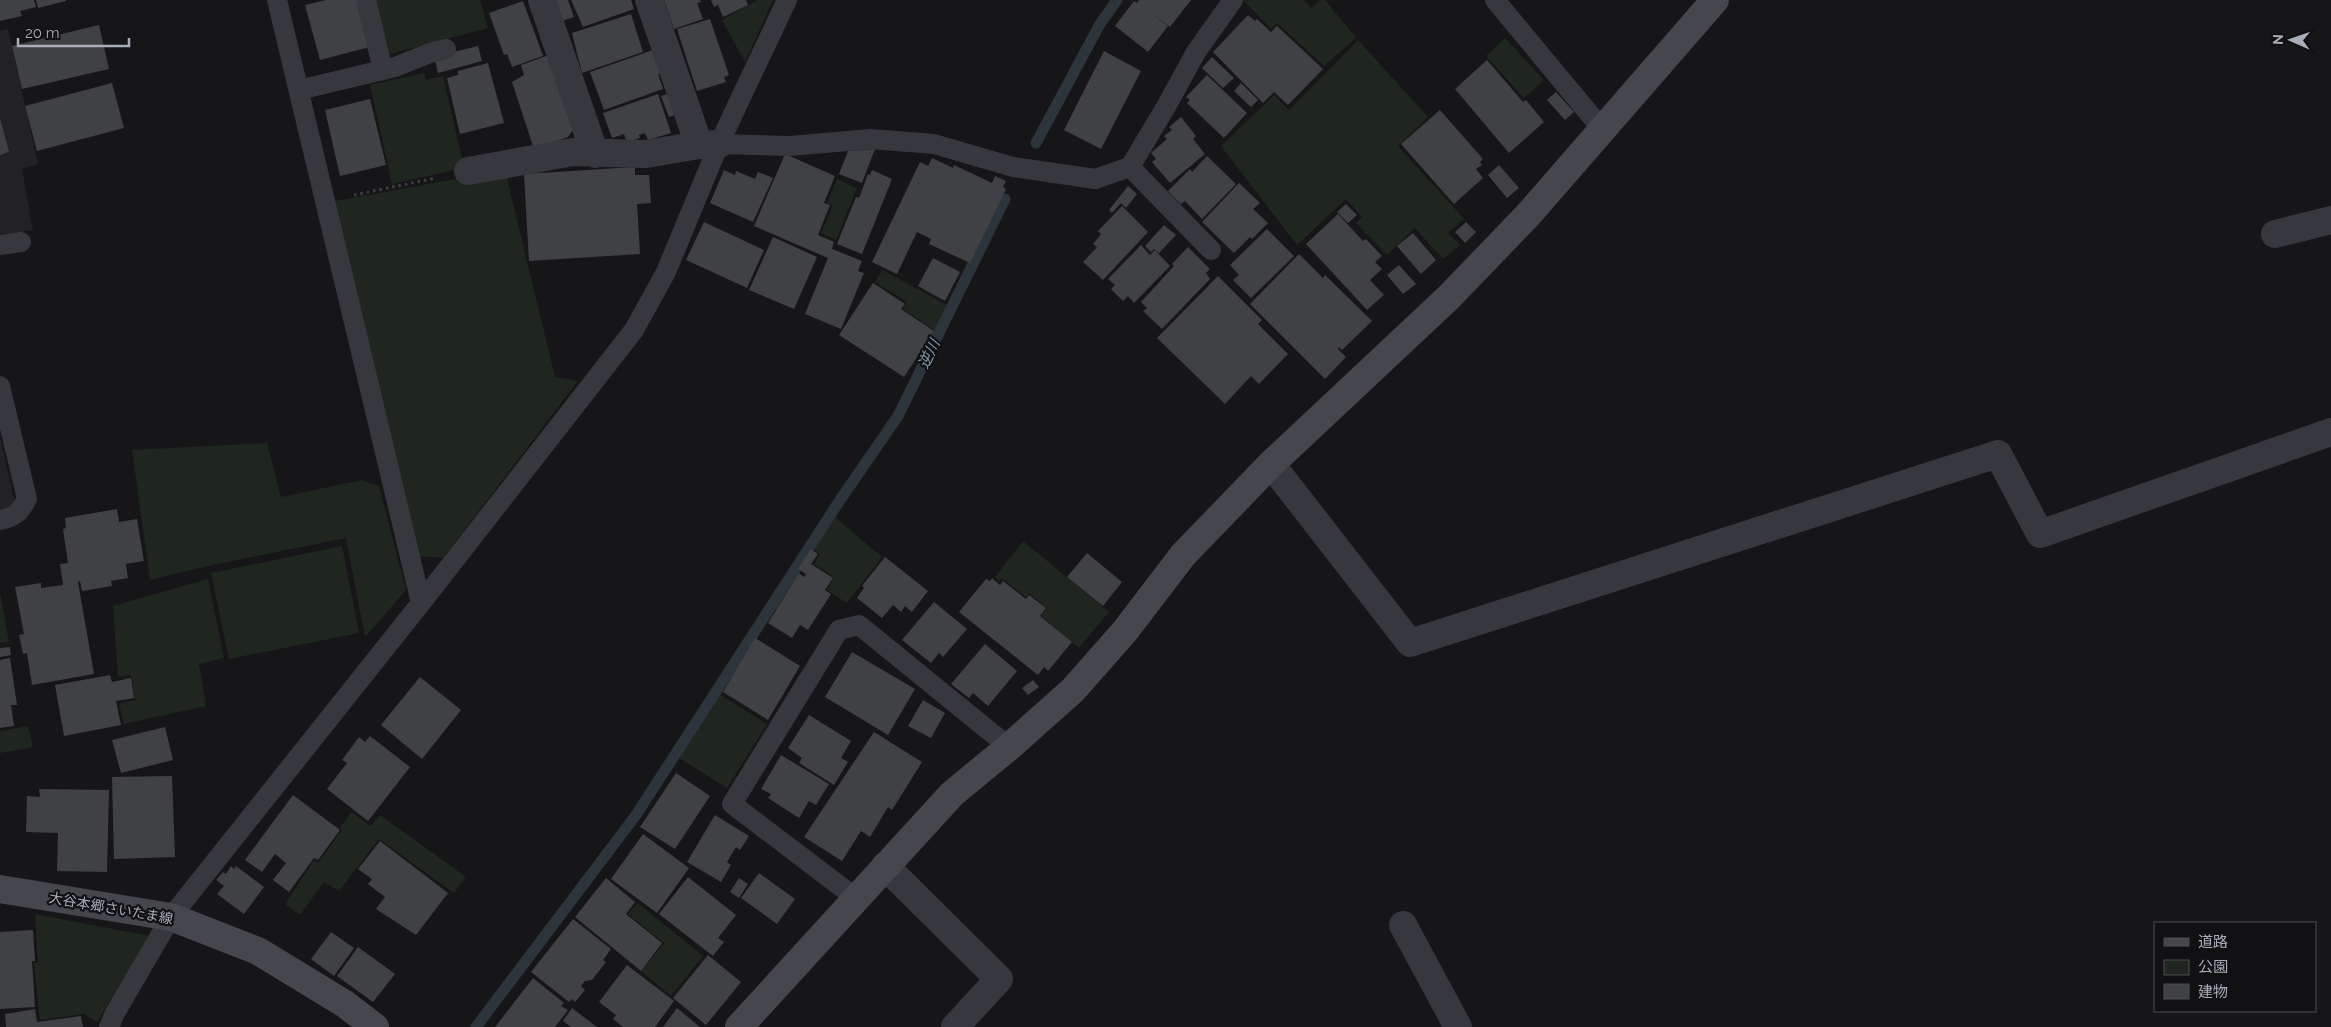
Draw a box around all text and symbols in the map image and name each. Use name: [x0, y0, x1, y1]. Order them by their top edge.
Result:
scale bar: [18, 15, 129, 47]
north arrow: [2266, 15, 2316, 65]
text: 20 m: [25, 24, 60, 42]
text: N: [2270, 34, 2286, 45]
water label: 逆川: [914, 335, 945, 371]
street label: 大谷本郷さいたま線: [48, 889, 174, 927]
legend: [2154, 922, 2316, 1012]
text: 道路: [2198, 933, 2228, 951]
text: 公園: [2198, 958, 2228, 976]
text: 建物: [2198, 983, 2228, 1001]

